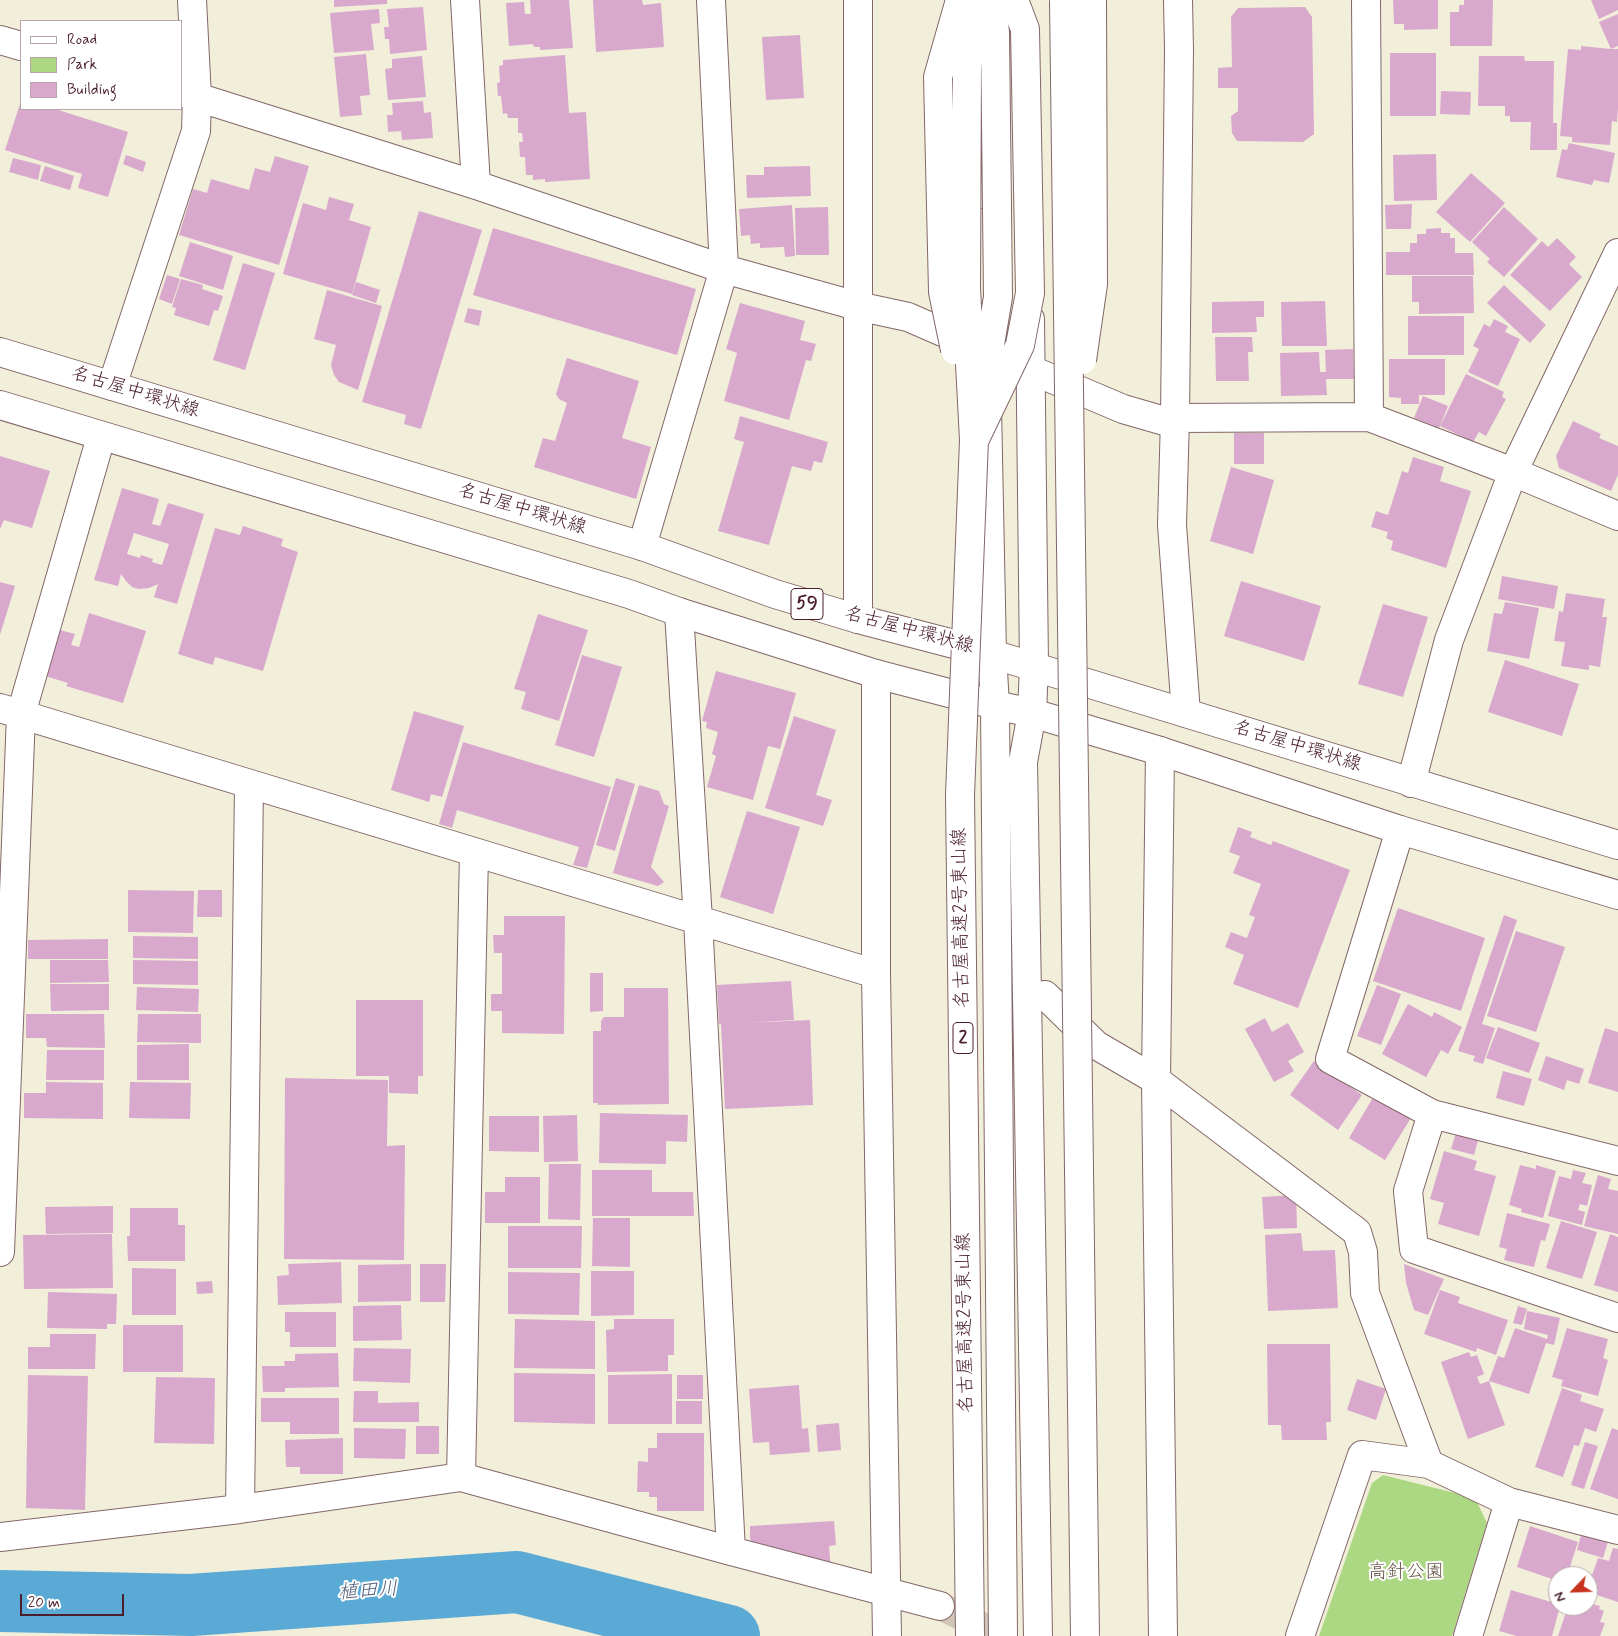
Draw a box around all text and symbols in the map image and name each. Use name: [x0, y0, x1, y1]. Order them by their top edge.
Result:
legend: [20, 20, 182, 110]
text: Road: [67, 30, 97, 50]
text: Park: [67, 55, 97, 75]
text: Building: [67, 80, 117, 100]
street label: 名古屋中環状線: [68, 363, 202, 423]
street label: 名古屋中環状線: [455, 480, 589, 540]
road number: 59: [791, 588, 823, 620]
street label: 名古屋中環状線: [842, 603, 976, 659]
street label: 名古屋中環状線: [1230, 717, 1364, 777]
street label: 名古屋高速2号東山線: [949, 828, 975, 1008]
road number: 2: [953, 1022, 973, 1054]
street label: 名古屋高速2号東山線: [953, 1233, 979, 1413]
park label: 高針公園: [1368, 1562, 1444, 1584]
north arrow: [1548, 1566, 1598, 1616]
water label: 植田川: [337, 1578, 399, 1606]
scale bar: [22, 1584, 126, 1616]
text: N: [1550, 1589, 1570, 1605]
text: 20 m: [28, 1593, 60, 1613]

